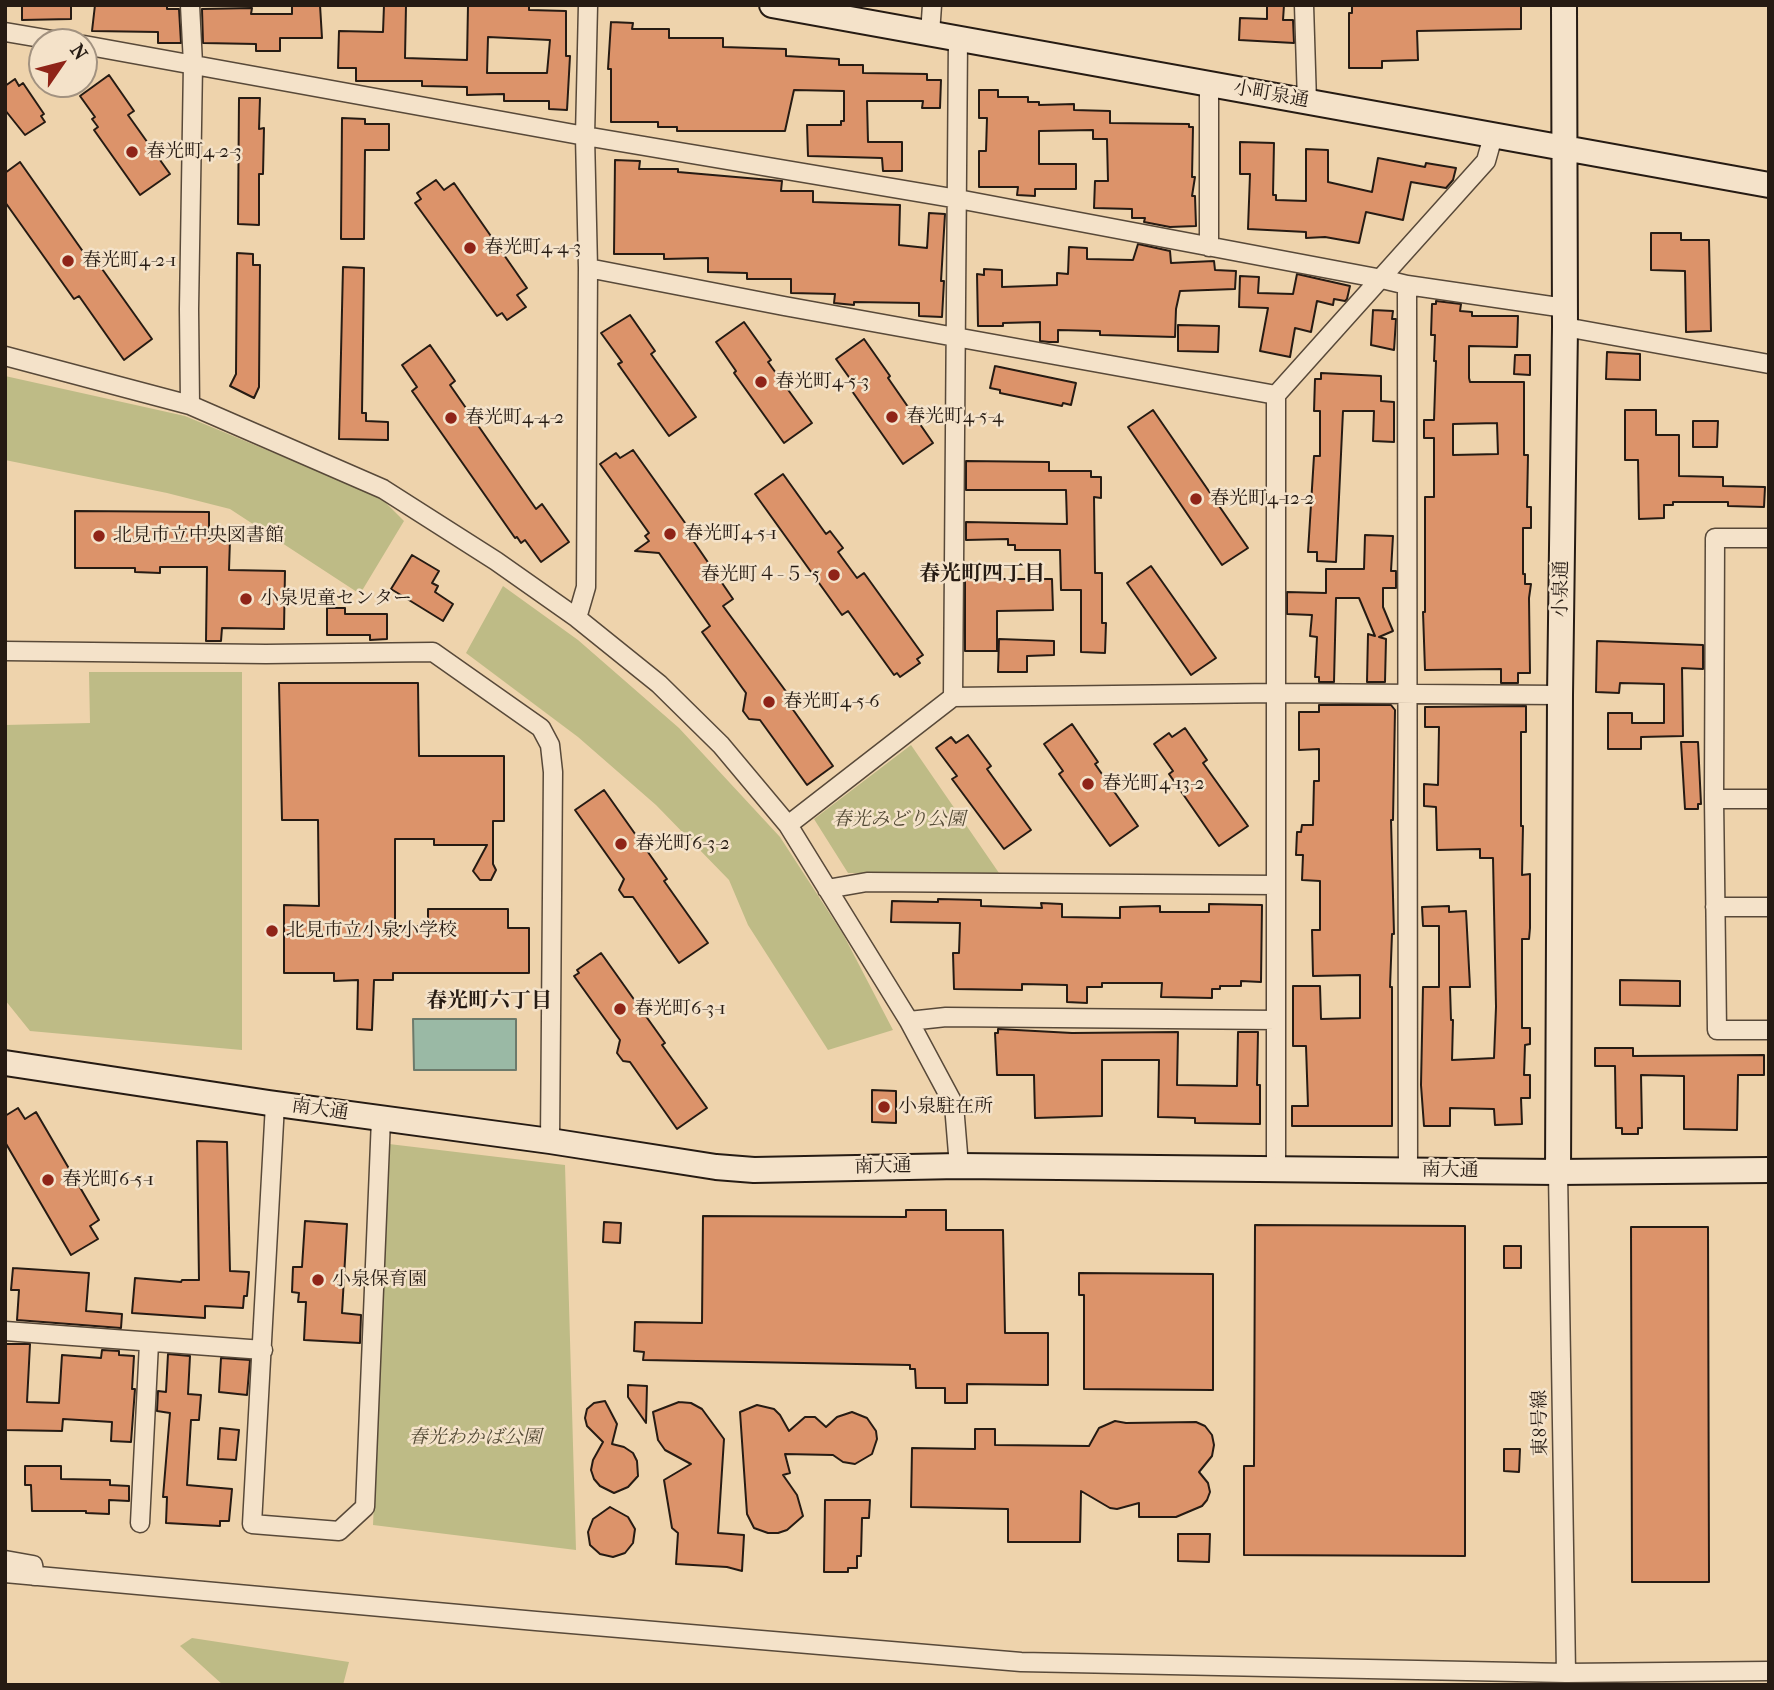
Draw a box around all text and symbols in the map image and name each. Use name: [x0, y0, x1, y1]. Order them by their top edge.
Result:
north arrow: [28, 28, 98, 98]
text: N: [65, 40, 92, 64]
street label: 小町泉通: [1232, 77, 1310, 113]
place label: 春光町4-2-3: [146, 141, 242, 163]
marker: 春光町4-2-3: [124, 144, 140, 160]
place label: 春光町4-4-3: [484, 237, 581, 259]
marker: 春光町4-4-3: [462, 240, 478, 256]
place label: 春光町4-2-1: [82, 250, 177, 272]
marker: 春光町4-2-1: [60, 253, 76, 269]
place label: 春光町4-5-3: [775, 371, 869, 393]
marker: 春光町4-5-3: [753, 374, 769, 390]
place label: 春光町4-5-4: [906, 406, 1003, 428]
place label: 春光町4-4-2: [465, 407, 564, 429]
marker: 春光町4-5-4: [884, 409, 900, 425]
marker: 春光町4-4-2: [443, 410, 459, 426]
place label: 春光町4-12-2: [1210, 488, 1314, 510]
marker: 春光町4-12-2: [1188, 491, 1204, 507]
place label: 春光町4-5-1: [684, 523, 777, 545]
place label: 北見市立中央図書館: [113, 525, 284, 547]
marker: 春光町4-5-1: [662, 526, 678, 542]
marker: 北見市立中央図書館: [91, 528, 107, 544]
street label: 小泉通: [1550, 560, 1574, 618]
district label: 春光町四丁目: [919, 562, 1045, 588]
place label: 春光町４−５−5: [700, 564, 820, 586]
marker: 春光町４−５−5: [826, 567, 842, 583]
place label: 小泉児童センター: [260, 588, 412, 610]
marker: 小泉児童センター: [238, 591, 254, 607]
place label: 春光町4-5-6: [783, 691, 880, 713]
marker: 春光町4-5-6: [761, 694, 777, 710]
place label: 春光町4-13-2: [1102, 773, 1204, 795]
marker: 春光町4-13-2: [1080, 776, 1096, 792]
park label: 春光みどり公園: [833, 809, 965, 831]
place label: 春光町6-3-2: [635, 833, 730, 855]
marker: 春光町6-3-2: [613, 836, 629, 852]
place label: 北見市立小泉小学校: [286, 920, 457, 942]
marker: 北見市立小泉小学校: [264, 923, 280, 939]
district label: 春光町六丁目: [426, 989, 552, 1015]
place label: 春光町6-3-1: [634, 998, 726, 1020]
marker: 春光町6-3-1: [612, 1001, 628, 1017]
street label: 南大通: [290, 1095, 350, 1125]
place label: 小泉駐在所: [898, 1096, 993, 1118]
marker: 小泉駐在所: [876, 1099, 892, 1115]
street label: 南大通: [854, 1155, 912, 1179]
street label: 南大通: [1421, 1159, 1479, 1183]
place label: 春光町6-5-1: [62, 1169, 154, 1191]
marker: 春光町6-5-1: [40, 1172, 56, 1188]
place label: 小泉保育園: [332, 1269, 427, 1291]
marker: 小泉保育園: [310, 1272, 326, 1288]
street label: 東8号線: [1529, 1390, 1553, 1456]
park label: 春光わかば公園: [409, 1427, 541, 1449]

